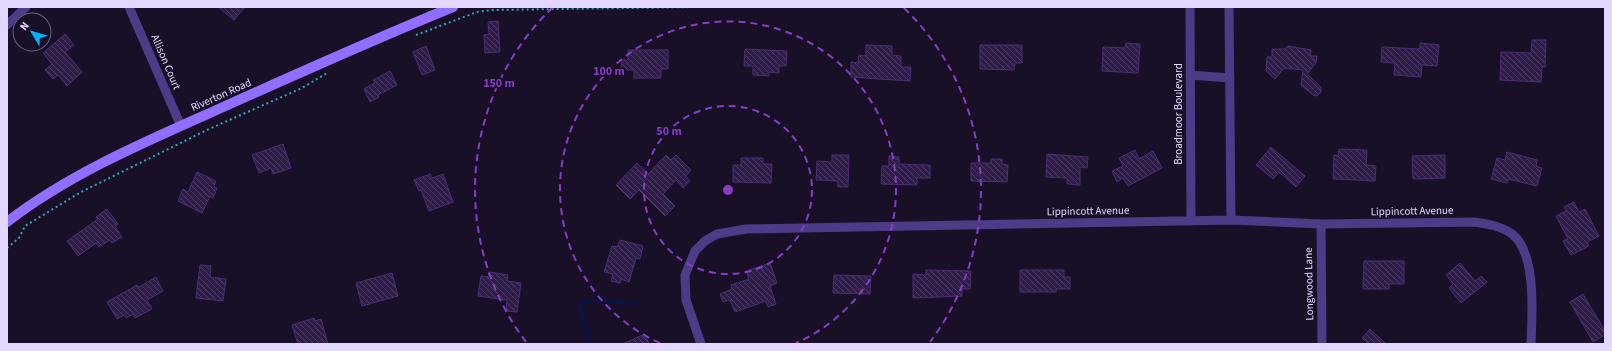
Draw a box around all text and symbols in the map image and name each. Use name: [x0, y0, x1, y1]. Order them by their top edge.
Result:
north arrow: [12, 12, 52, 52]
text: N: [16, 19, 33, 34]
street label: Allison Court: [148, 32, 185, 92]
text: 100 m: [593, 63, 625, 80]
street label: Broadmoor Boulevard: [1171, 63, 1186, 165]
street label: Riverton Road: [188, 75, 254, 115]
text: 150 m: [483, 75, 515, 92]
text: 50 m: [656, 123, 682, 140]
centre of rings: [721, 183, 735, 197]
street label: Lippincott Avenue: [1046, 203, 1130, 219]
street label: Lippincott Avenue: [1370, 203, 1454, 219]
street label: Longwood Lane: [1301, 247, 1317, 321]

